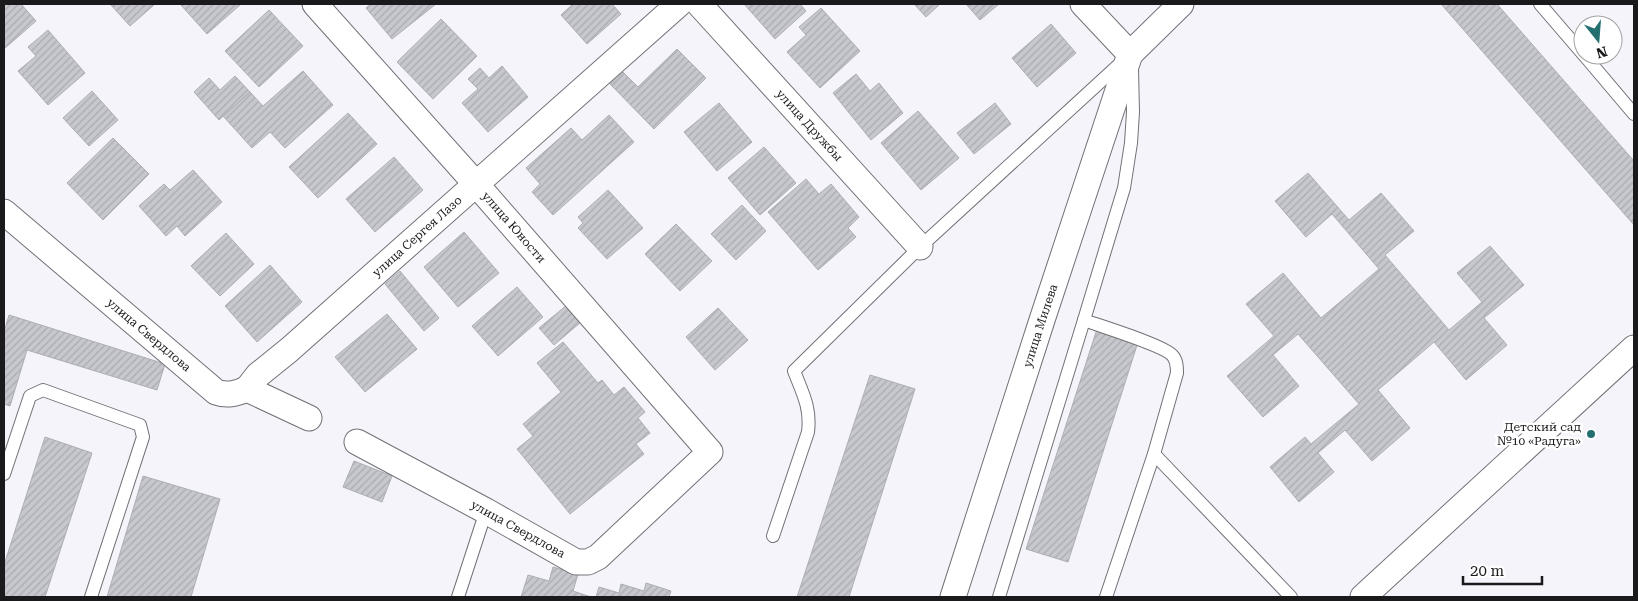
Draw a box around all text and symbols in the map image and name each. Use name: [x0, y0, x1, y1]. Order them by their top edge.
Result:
north arrow: [1573, 15, 1623, 65]
text: N: [1594, 43, 1609, 62]
street label: улица Дружбы: [773, 87, 846, 164]
street label: улица Юности: [479, 189, 549, 266]
street label: улица Сергея Лазо: [370, 193, 465, 280]
street label: улица Милева: [1020, 282, 1061, 369]
street label: улица Свердлова: [104, 295, 194, 375]
place label: Детский сад №10 «Радуга»: [1497, 420, 1581, 448]
marker: Детский сад №10 «Радуга»: [1585, 428, 1597, 440]
street label: улица Свердлова: [468, 497, 568, 561]
scale bar: [1463, 554, 1542, 586]
text: 20 m: [1470, 562, 1505, 580]

